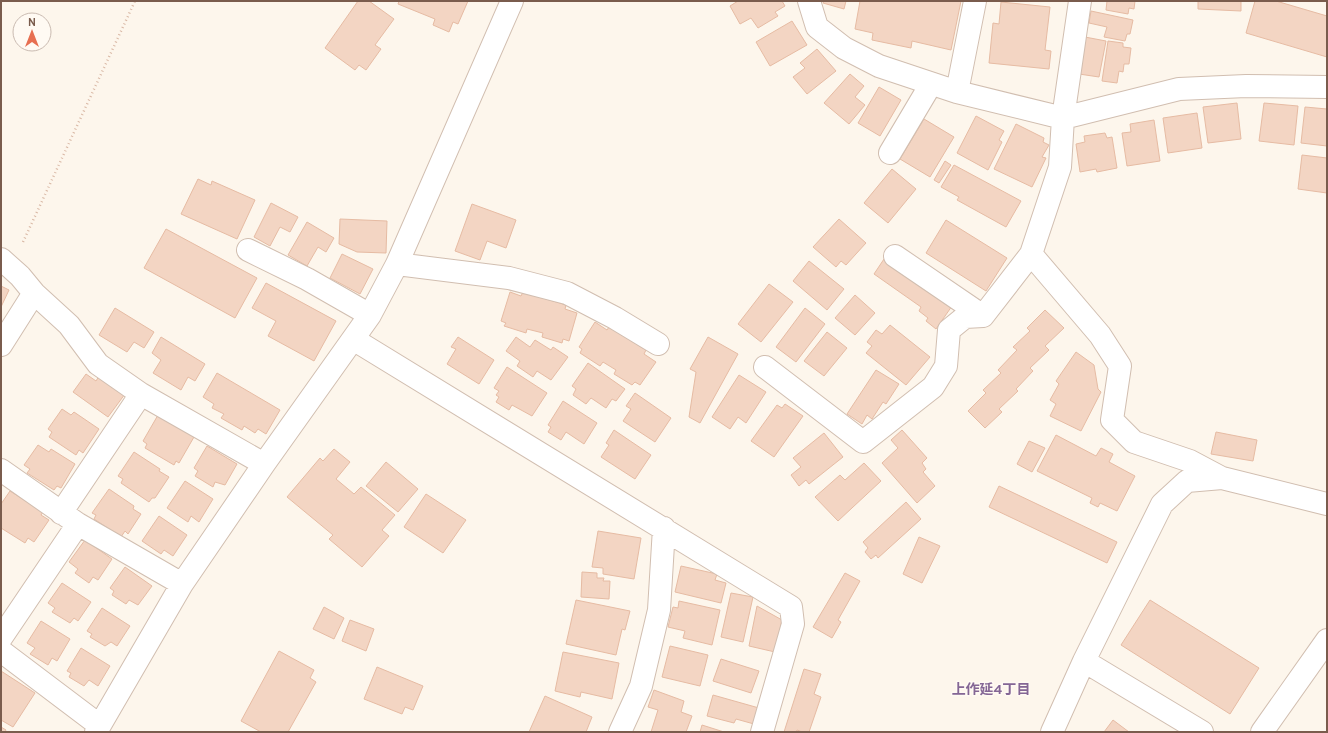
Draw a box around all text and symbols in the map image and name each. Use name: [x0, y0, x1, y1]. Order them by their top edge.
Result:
north arrow: [12, 12, 52, 52]
text: N: [28, 16, 36, 30]
district label: 上作延4丁目: [952, 682, 1031, 699]

